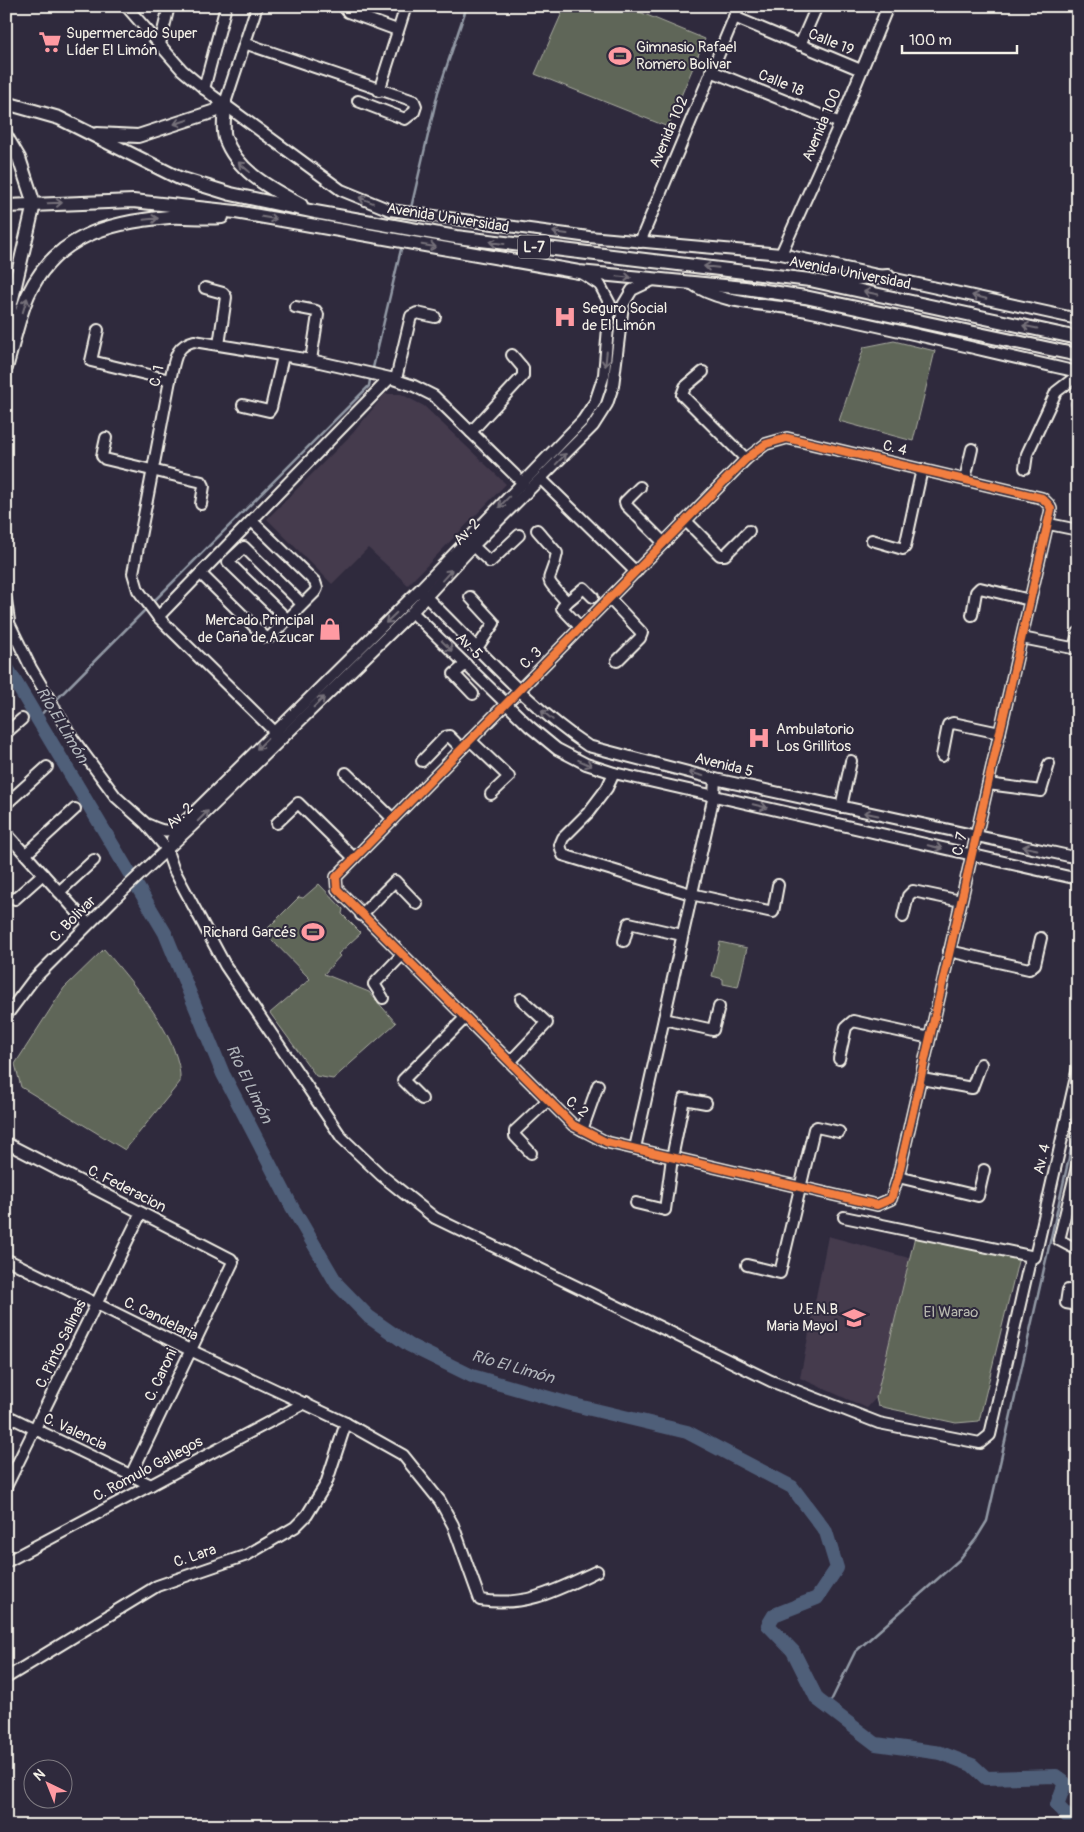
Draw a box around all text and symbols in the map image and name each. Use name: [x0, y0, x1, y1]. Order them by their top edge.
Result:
scale bar: [902, 22, 1016, 54]
place label: Supermercado Super Líder El Limón: [66, 24, 198, 60]
street label: Calle 19: [805, 24, 857, 60]
supermarket icon: Supermercado Super Líder El Limón: [37, 29, 63, 55]
text: 100 m: [909, 31, 952, 50]
place label: Gimnasio Rafael Romero Bolivar: [636, 38, 737, 74]
sports icon: Gimnasio Rafael Romero Bolivar: [607, 43, 633, 69]
street label: Calle 18: [755, 65, 807, 101]
street label: Avenida 100: [798, 85, 846, 165]
street label: Avenida 102: [645, 93, 693, 171]
one-way arrow: [174, 118, 190, 127]
one-way arrow: [238, 162, 251, 173]
one-way arrow: [359, 195, 374, 204]
one-way arrow: [47, 199, 63, 208]
street label: Avenida Universidad: [386, 199, 510, 237]
one-way arrow: [260, 213, 276, 223]
one-way arrow: [142, 214, 158, 224]
one-way arrow: [552, 228, 568, 238]
road number: L-7: [518, 236, 550, 258]
one-way arrow: [490, 237, 506, 247]
one-way arrow: [420, 241, 436, 251]
street label: Avenida Universidad: [788, 252, 912, 294]
one-way arrow: [703, 262, 719, 272]
one-way arrow: [616, 272, 632, 282]
one-way arrow: [864, 288, 880, 297]
one-way arrow: [971, 292, 987, 301]
one-way arrow: [21, 297, 30, 313]
place label: Seguro Social de El Limón: [582, 299, 667, 335]
hospital icon: Seguro Social de El Limón: [552, 304, 578, 330]
one-way arrow: [1023, 322, 1039, 332]
one-way arrow: [601, 351, 611, 367]
street label: C. 1: [145, 363, 169, 389]
street label: C. 4: [881, 436, 909, 460]
one-way arrow: [554, 454, 566, 466]
one-way arrow: [498, 496, 510, 509]
street label: Av. 2: [450, 514, 484, 550]
one-way arrow: [441, 569, 453, 582]
place label: Mercado Principal de Caña de Azucar: [198, 611, 315, 647]
one-way arrow: [384, 612, 397, 624]
shop icon: Mercado Principal de Caña de Azucar: [317, 616, 343, 642]
street label: Av. 5: [452, 629, 486, 663]
one-way arrow: [441, 640, 453, 652]
street label: C. 3: [516, 643, 546, 673]
water label: Río El Limón: [32, 683, 93, 767]
one-way arrow: [312, 696, 325, 708]
one-way arrow: [541, 709, 554, 720]
place label: Ambulatorio Los Grillitos: [776, 720, 854, 756]
hospital icon: Ambulatorio Los Grillitos: [746, 725, 772, 751]
one-way arrow: [256, 738, 268, 750]
street label: Avenida 5: [693, 749, 755, 781]
one-way arrow: [577, 758, 592, 768]
one-way arrow: [688, 769, 704, 778]
street label: Av. 2: [162, 799, 198, 833]
one-way arrow: [751, 802, 767, 811]
one-way arrow: [864, 809, 880, 818]
one-way arrow: [197, 810, 209, 822]
street label: C. 7: [948, 830, 972, 858]
one-way arrow: [926, 843, 942, 852]
one-way arrow: [1023, 843, 1039, 852]
street label: C. Bolivar: [46, 891, 101, 946]
sports icon: Richard Garcés: [300, 919, 326, 945]
place label: Richard Garcés: [203, 923, 296, 942]
water label: Río El Limón: [221, 1041, 277, 1127]
street label: C. 2: [562, 1092, 592, 1122]
street label: Av. 4: [1029, 1142, 1055, 1176]
street label: C. Federacion: [85, 1161, 169, 1217]
street label: C. Candelaria: [121, 1293, 201, 1345]
street label: C. Pinto Salinas: [31, 1296, 91, 1391]
place label: U.E.N.B Maria Mayol: [766, 1300, 838, 1336]
park label: El Warao: [924, 1303, 978, 1322]
school or university icon: U.E.N.B Maria Mayol: [841, 1305, 867, 1331]
street label: C. Caroni: [141, 1345, 182, 1404]
water label: Río El Limón: [469, 1346, 557, 1389]
street label: C. Valencia: [40, 1409, 110, 1455]
street label: C. Romulo Gallegos: [90, 1432, 206, 1506]
street label: C. Lara: [171, 1540, 219, 1572]
north arrow: [22, 1760, 72, 1810]
text: N: [30, 1765, 49, 1784]

